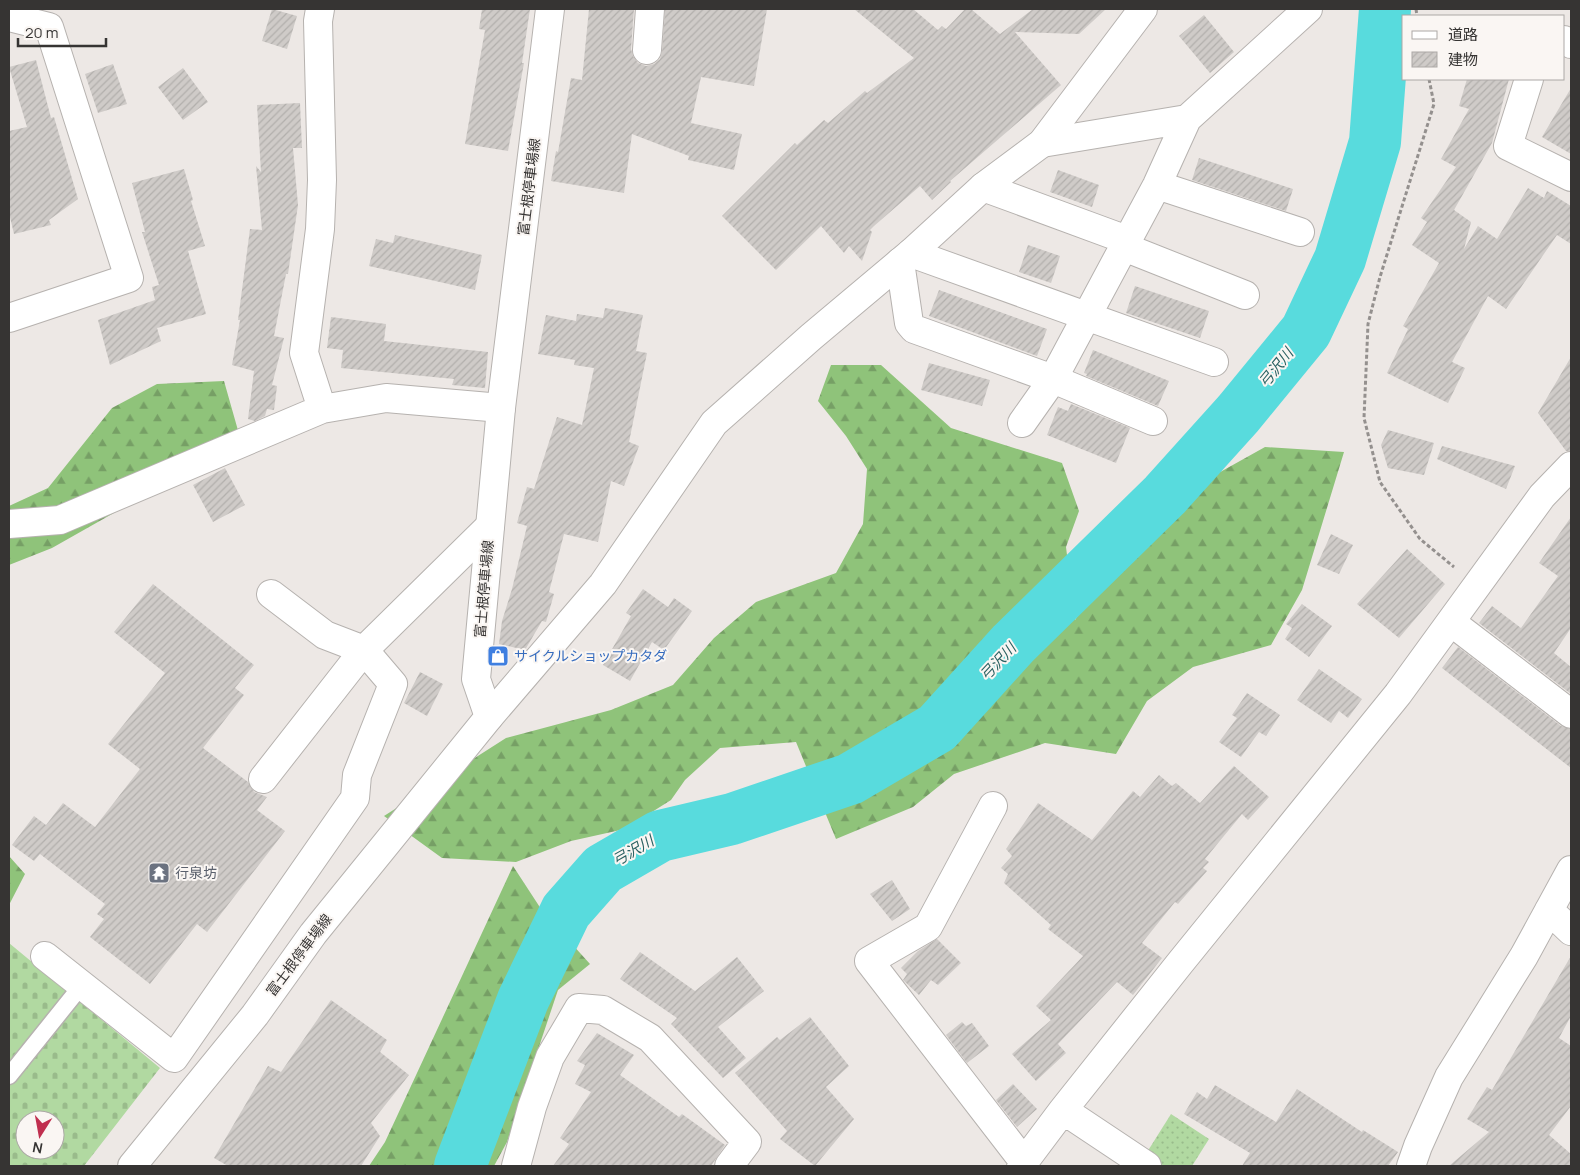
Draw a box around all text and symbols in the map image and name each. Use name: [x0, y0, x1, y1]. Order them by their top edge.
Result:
scale bar: [18, 15, 105, 47]
legend: [1402, 15, 1565, 80]
text: 20 m: [25, 22, 58, 43]
text: 道路: [1448, 24, 1478, 45]
text: 建物: [1448, 49, 1478, 70]
street label: 富士根停車場線: [513, 137, 544, 237]
water label: 弓沢川: [1253, 342, 1299, 392]
street label: 富士根停車場線: [470, 539, 497, 639]
water label: 弓沢川: [975, 637, 1022, 685]
shop icon: サイクルショップカタダ: [486, 644, 510, 668]
place label: サイクルショップカタダ: [514, 646, 667, 665]
water label: 弓沢川: [608, 829, 659, 871]
temple icon: 行泉坊: [147, 861, 171, 885]
place label: 行泉坊: [175, 863, 217, 882]
street label: 富士根停車場線: [262, 910, 336, 1000]
north arrow: [15, 1110, 65, 1160]
text: N: [31, 1138, 44, 1159]

